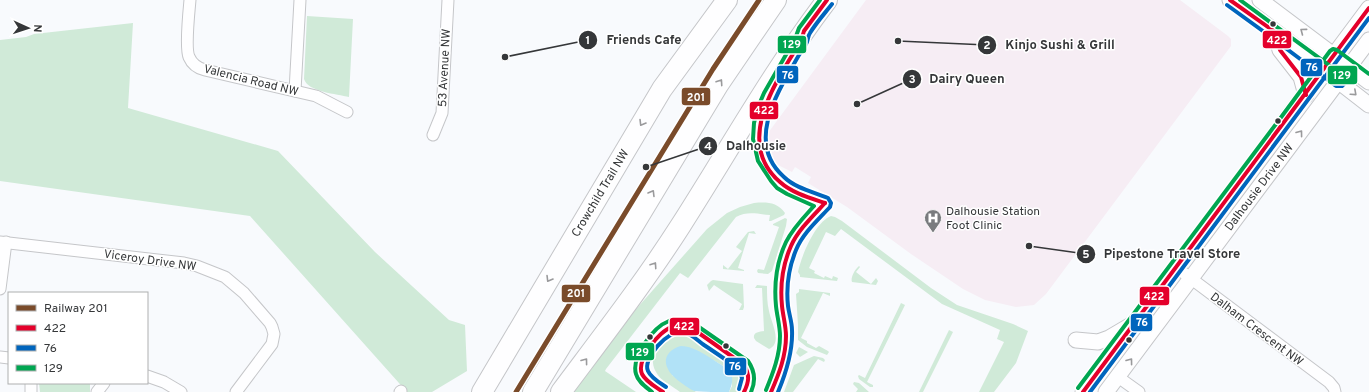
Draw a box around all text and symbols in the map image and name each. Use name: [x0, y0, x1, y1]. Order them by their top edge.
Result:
north arrow: [8, 8, 48, 48]
unlabelled marker: [1268, 19, 1278, 29]
text: N: [30, 24, 44, 33]
callout: Friends Cafe: [578, 27, 689, 52]
street label: 53 Avenue NW: [435, 28, 455, 108]
one-way arrow: [1300, 29, 1307, 36]
line badge: 422: [1262, 30, 1292, 49]
callout: Kinjo Sushi & Grill: [977, 32, 1123, 57]
text: 1: [586, 33, 590, 49]
text: Friends Cafe: [607, 33, 681, 49]
text: 422: [1267, 34, 1287, 48]
line badge: 129: [777, 35, 807, 54]
text: 129: [783, 38, 801, 52]
text: 2: [983, 38, 991, 54]
text: Kinjo Sushi & Grill: [1005, 38, 1115, 54]
line badge: 76: [1300, 58, 1323, 77]
street label: Valencia Road NW: [202, 61, 300, 100]
text: 76: [1306, 61, 1318, 75]
line badge: 76: [776, 65, 799, 84]
line badge: 129: [1327, 65, 1358, 85]
callout: Dairy Queen: [902, 66, 1013, 91]
text: 76: [782, 69, 794, 83]
text: 129: [1333, 69, 1351, 83]
text: 3: [908, 72, 916, 88]
text: Dairy Queen: [929, 72, 1005, 88]
one-way arrow: [715, 79, 723, 86]
line badge: 201: [681, 87, 711, 106]
one-way arrow: [1349, 88, 1357, 95]
text: 201: [687, 91, 705, 105]
line badge: 422: [749, 101, 779, 120]
text: 422: [754, 104, 774, 118]
unlabelled marker: [1273, 116, 1283, 126]
one-way arrow: [640, 119, 647, 126]
one-way arrow: [1295, 131, 1302, 138]
callout: Dalhousie: [698, 133, 794, 158]
text: 4: [704, 139, 712, 155]
text: Dalhousie: [726, 139, 786, 155]
street label: Dalhousie Drive NW: [1222, 141, 1298, 235]
street label: Crowchild Trail NW: [568, 147, 633, 240]
one-way arrow: [648, 190, 655, 197]
place label: Dalhousie Station Foot Clinic: [946, 204, 1040, 234]
hospital icon: Dalhousie Station Foot Clinic: [923, 208, 943, 233]
callout: Pipestone Travel Store: [1076, 241, 1248, 266]
street label: Viceroy Drive NW: [102, 247, 197, 275]
text: 5: [1082, 247, 1090, 263]
text: Pipestone Travel Store: [1104, 247, 1240, 263]
one-way arrow: [649, 263, 656, 270]
one-way arrow: [547, 275, 554, 282]
line badge: 201: [561, 284, 591, 303]
line badge: 422: [1139, 286, 1170, 306]
text: 201: [567, 287, 585, 301]
street label: Dalham Crescent NW: [1207, 289, 1306, 370]
text: 422: [1144, 290, 1164, 304]
legend: [8, 292, 148, 384]
text: Railway 201: [44, 301, 108, 317]
line badge: 76: [1130, 313, 1153, 332]
text: 76: [1136, 316, 1148, 330]
line badge: 422: [669, 317, 700, 336]
text: 422: [674, 320, 694, 334]
text: 422: [44, 321, 66, 337]
unlabelled marker: [645, 332, 655, 342]
unlabelled marker: [1124, 335, 1134, 345]
text: 76: [44, 341, 57, 357]
unlabelled marker: [721, 341, 731, 351]
line badge: 129: [625, 342, 655, 361]
text: 129: [631, 346, 649, 360]
line badge: 76: [724, 357, 747, 376]
one-way arrow: [580, 358, 587, 365]
one-way arrow: [1125, 358, 1132, 365]
text: 76: [729, 360, 741, 374]
text: 129: [44, 361, 63, 377]

